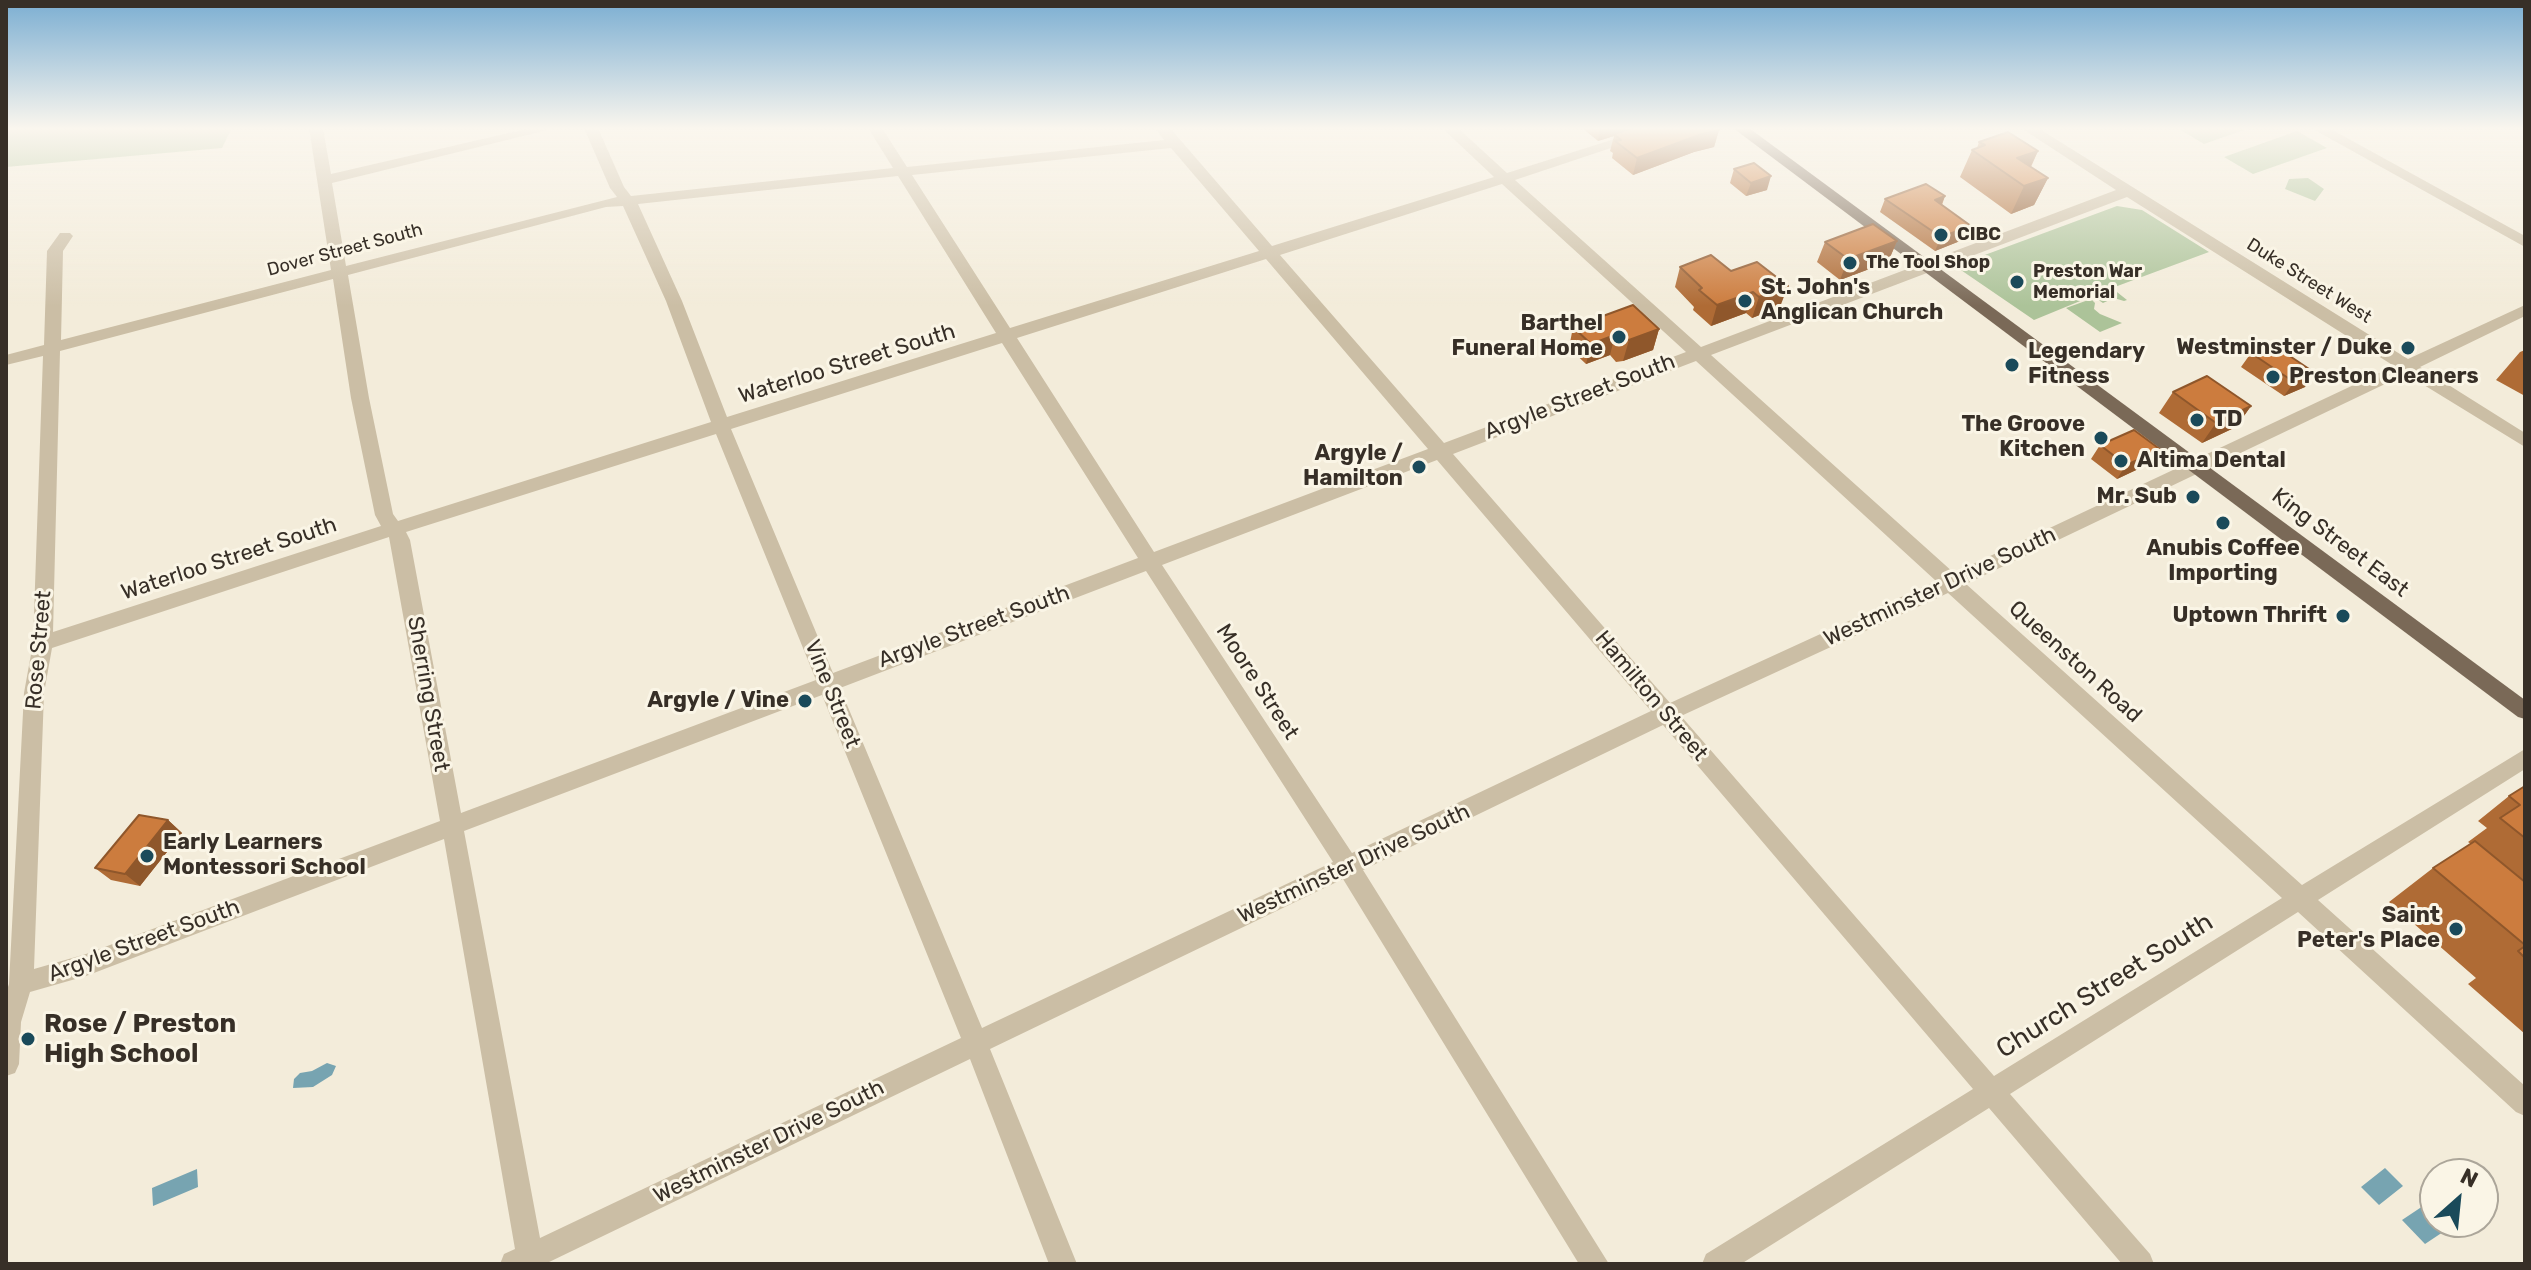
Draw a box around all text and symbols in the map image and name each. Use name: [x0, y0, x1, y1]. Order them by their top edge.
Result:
street label: Dover Street South: [265, 219, 425, 281]
place label: CIBC: [1957, 224, 2001, 246]
marker: CIBC: [1932, 226, 1950, 244]
street label: Duke Street West: [2242, 234, 2376, 328]
place label: The Tool Shop: [1866, 252, 1990, 274]
marker: The Tool Shop: [1841, 254, 1859, 272]
place label: Preston War Memorial: [2033, 261, 2142, 304]
marker: Preston War Memorial: [2008, 273, 2026, 291]
place label: St. John's Anglican Church: [1761, 275, 1943, 326]
marker: St. John's Anglican Church: [1736, 292, 1754, 310]
place label: Barthel Funeral Home: [1451, 311, 1603, 362]
street label: Waterloo Street South: [736, 318, 958, 410]
marker: Barthel Funeral Home: [1610, 328, 1628, 346]
place label: Westminster / Duke: [2176, 335, 2392, 361]
place label: Legendary Fitness: [2028, 339, 2145, 390]
marker: Westminster / Duke: [2399, 339, 2417, 357]
street label: Argyle Street South: [1481, 349, 1679, 445]
marker: Legendary Fitness: [2003, 356, 2021, 374]
place label: Preston Cleaners: [2289, 364, 2479, 390]
marker: Preston Cleaners: [2264, 368, 2282, 386]
place label: TD: [2213, 407, 2243, 433]
marker: TD: [2188, 411, 2206, 429]
place label: The Groove Kitchen: [1962, 412, 2085, 464]
marker: The Groove Kitchen: [2092, 429, 2110, 447]
place label: Argyle / Hamilton: [1303, 441, 1403, 492]
place label: Altima Dental: [2137, 448, 2286, 474]
marker: Altima Dental: [2112, 452, 2130, 470]
marker: Argyle / Hamilton: [1410, 458, 1428, 476]
street label: King Street East: [2266, 483, 2414, 603]
place label: Mr. Sub: [2096, 484, 2177, 510]
marker: Mr. Sub: [2184, 488, 2202, 506]
street label: Waterloo Street South: [118, 512, 340, 606]
marker: Anubis Coffee Importing: [2214, 514, 2232, 532]
street label: Westminster Drive South: [1820, 522, 2060, 652]
place label: Anubis Coffee Importing: [2146, 536, 2300, 588]
street label: Argyle Street South: [875, 580, 1073, 674]
street label: Rose Street: [21, 589, 57, 711]
street label: Queenston Road: [2003, 596, 2147, 728]
place label: Uptown Thrift: [2172, 603, 2327, 629]
marker: Uptown Thrift: [2334, 607, 2352, 625]
street label: Sherring Street: [401, 614, 455, 774]
street label: Moore Street: [1210, 619, 1304, 745]
street label: Hamilton Street: [1589, 626, 1713, 766]
street label: Vine Street: [798, 636, 866, 752]
place label: Argyle / Vine: [647, 688, 789, 714]
marker: Argyle / Vine: [796, 692, 814, 710]
street label: Westminster Drive South: [1234, 799, 1474, 929]
place label: Early Learners Montessori School: [163, 830, 366, 882]
marker: Early Learners Montessori School: [138, 847, 156, 865]
street label: Argyle Street South: [45, 894, 243, 988]
place label: Saint Peter's Place: [2297, 903, 2440, 954]
street label: Church Street South: [1991, 907, 2219, 1065]
marker: Saint Peter's Place: [2447, 920, 2465, 938]
place label: Rose / Preston High School: [44, 1008, 236, 1070]
marker: Rose / Preston High School: [19, 1030, 37, 1048]
street label: Westminster Drive South: [649, 1075, 889, 1209]
north arrow: [2419, 1158, 2499, 1238]
text: N: [2456, 1162, 2482, 1194]

